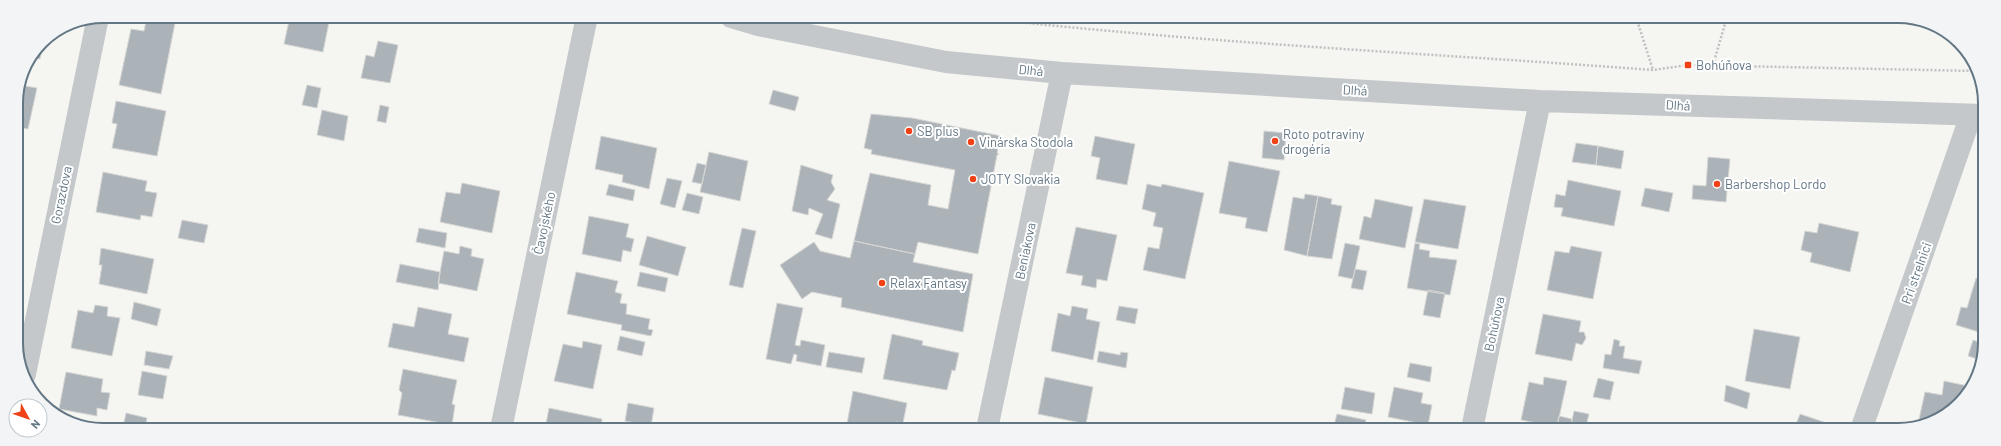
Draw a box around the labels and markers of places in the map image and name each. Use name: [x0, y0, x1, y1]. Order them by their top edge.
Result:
place label: Bohúňova: [1696, 57, 1752, 73]
marker: Bohúňova: [1683, 60, 1693, 70]
place label: SB plus: [917, 123, 959, 139]
marker: SB plus: [904, 126, 914, 136]
place label: Roto potraviny drogéria: [1283, 126, 1365, 157]
place label: Vinárska Stodola: [979, 134, 1073, 150]
marker: Roto potraviny drogéria: [1270, 136, 1280, 146]
marker: Vinárska Stodola: [966, 137, 976, 147]
place label: JOTY Slovakia: [981, 171, 1060, 187]
marker: JOTY Slovakia: [968, 174, 978, 184]
place label: Barbershop Lordo: [1725, 176, 1826, 192]
marker: Barbershop Lordo: [1712, 179, 1722, 189]
place label: Relax Fantasy: [890, 275, 967, 291]
marker: Relax Fantasy: [877, 278, 887, 288]

